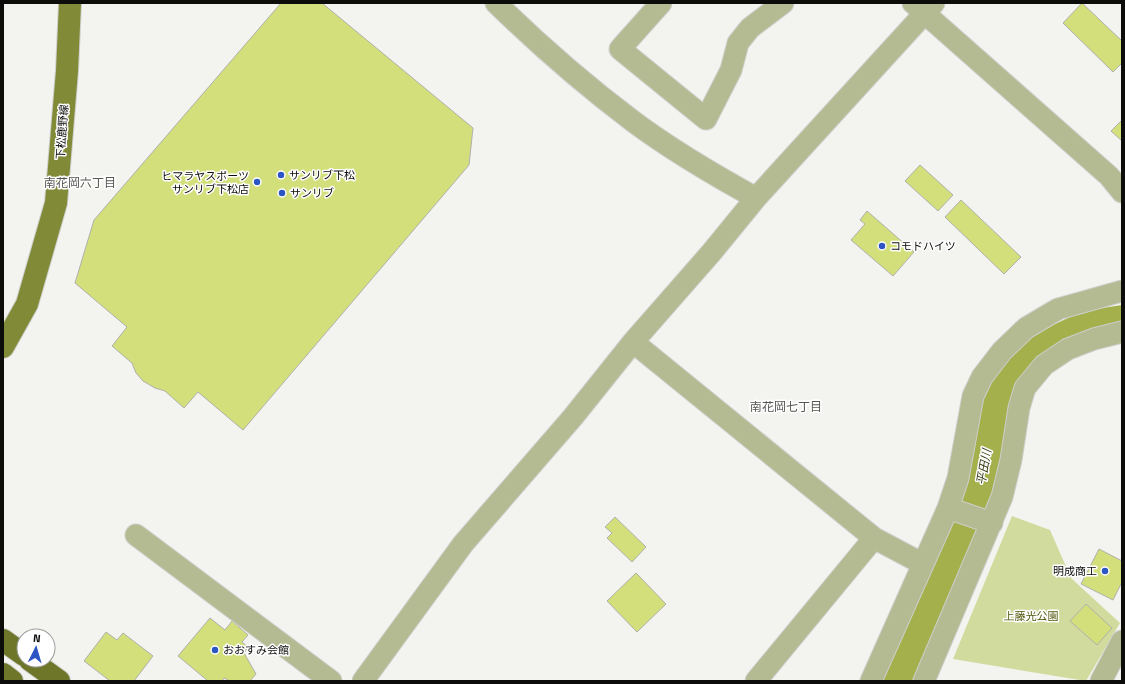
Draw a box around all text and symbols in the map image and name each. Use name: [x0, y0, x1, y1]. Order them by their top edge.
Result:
street label: 下松鹿野線: [52, 104, 72, 160]
place label: サンリブ下松: [289, 167, 355, 183]
place label: ヒマラヤスポーツ サンリブ下松店: [161, 168, 249, 197]
marker: サンリブ下松: [276, 170, 286, 180]
district label: 南花岡六丁目: [44, 173, 116, 192]
marker: ヒマラヤスポーツ サンリブ下松店: [252, 177, 262, 187]
place label: サンリブ: [290, 185, 334, 201]
marker: サンリブ: [277, 188, 287, 198]
place label: コモドハイツ: [890, 238, 956, 254]
marker: コモドハイツ: [877, 241, 887, 251]
district label: 南花岡七丁目: [750, 397, 822, 416]
water label: 平田川: [971, 446, 996, 486]
place label: 明成商工: [1053, 563, 1097, 579]
marker: 明成商工: [1100, 566, 1110, 576]
park label: 上藤光公園: [1004, 608, 1059, 624]
north arrow: [16, 628, 56, 668]
text: N: [32, 630, 41, 646]
place label: おおすみ会館: [223, 642, 289, 658]
marker: おおすみ会館: [210, 645, 220, 655]

